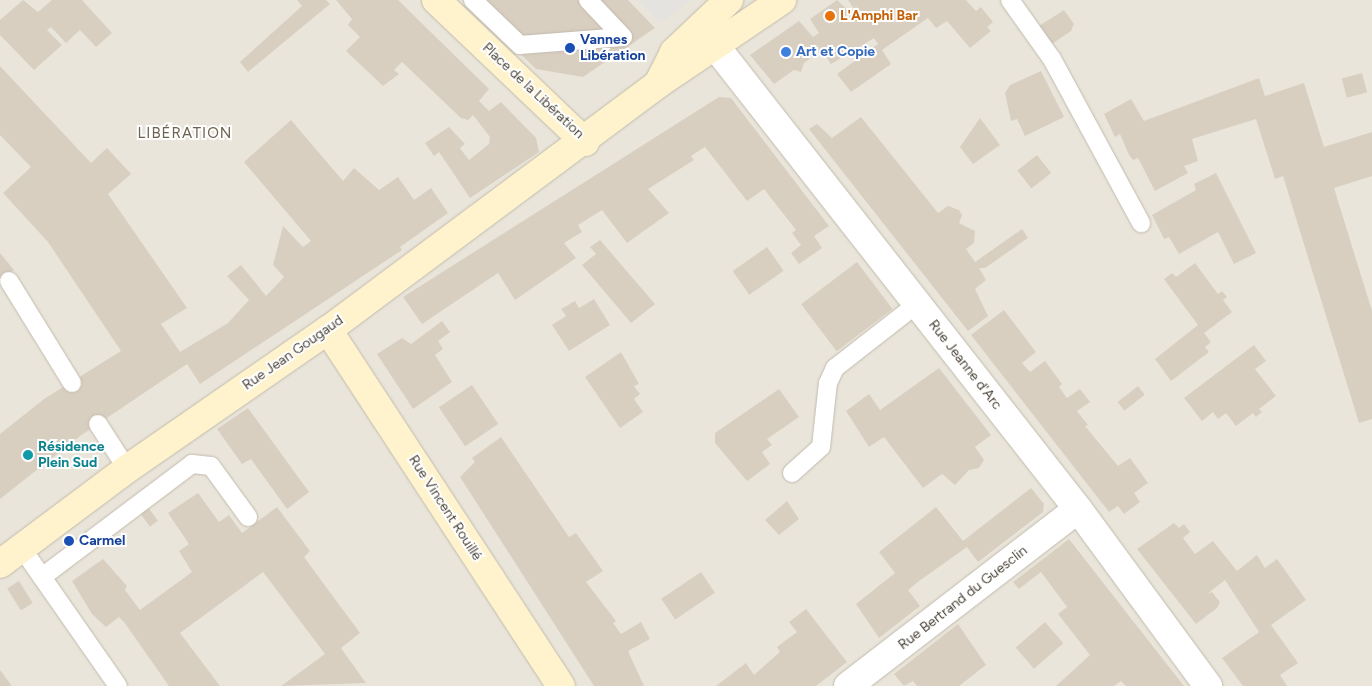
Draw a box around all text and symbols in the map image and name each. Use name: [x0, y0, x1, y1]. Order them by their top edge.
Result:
place label: L'Amphi Bar: [840, 8, 918, 24]
marker: L'Amphi Bar: [824, 10, 836, 22]
place label: Vannes Libération: [580, 32, 645, 64]
street label: Place de la Libération: [479, 40, 587, 142]
marker: Vannes Libération: [564, 42, 576, 54]
place label: Art et Copie: [796, 44, 875, 60]
marker: Art et Copie: [780, 46, 792, 58]
district label: LIBÉRATION: [136, 125, 234, 143]
street label: Rue Jean Gougaud: [239, 312, 347, 394]
street label: Rue Jeanne d'Arc: [925, 317, 1005, 413]
place label: Résidence Plein Sud: [38, 439, 104, 472]
marker: Résidence Plein Sud: [22, 449, 34, 461]
street label: Rue Vincent Rouillé: [405, 452, 485, 564]
place label: Carmel: [79, 533, 125, 549]
marker: Carmel: [63, 535, 75, 547]
street label: Rue Bertrand du Guesclin: [895, 542, 1031, 654]

